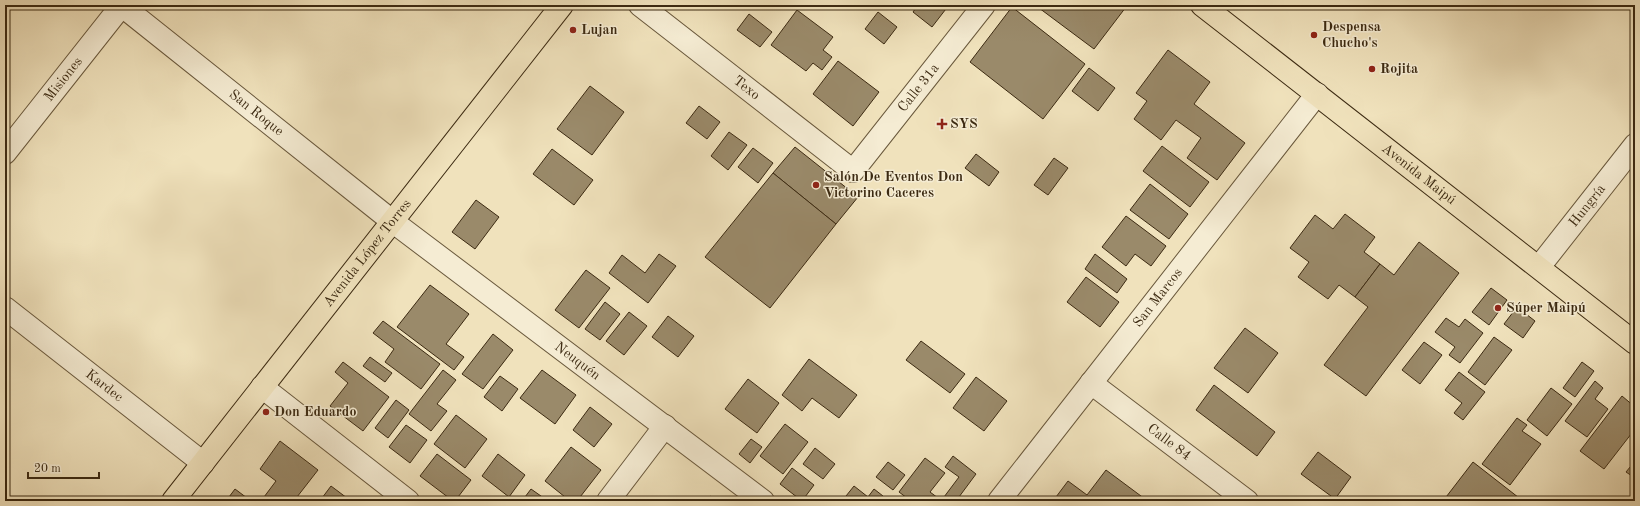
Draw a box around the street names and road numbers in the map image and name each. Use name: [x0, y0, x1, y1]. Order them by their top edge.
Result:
street label: Misiones: [42, 54, 85, 104]
street label: Calle 31a: [895, 61, 942, 115]
street label: Texo: [731, 73, 762, 103]
street label: San Roque: [226, 87, 286, 139]
street label: Avenida Maipú: [1379, 141, 1459, 208]
street label: Hungría: [1566, 182, 1608, 230]
street label: Avenida López Torres: [321, 197, 414, 310]
street label: San Marcos: [1131, 266, 1185, 330]
street label: Neuquén: [552, 339, 603, 383]
street label: Kardec: [83, 367, 126, 404]
street label: Calle 84: [1145, 421, 1194, 463]

